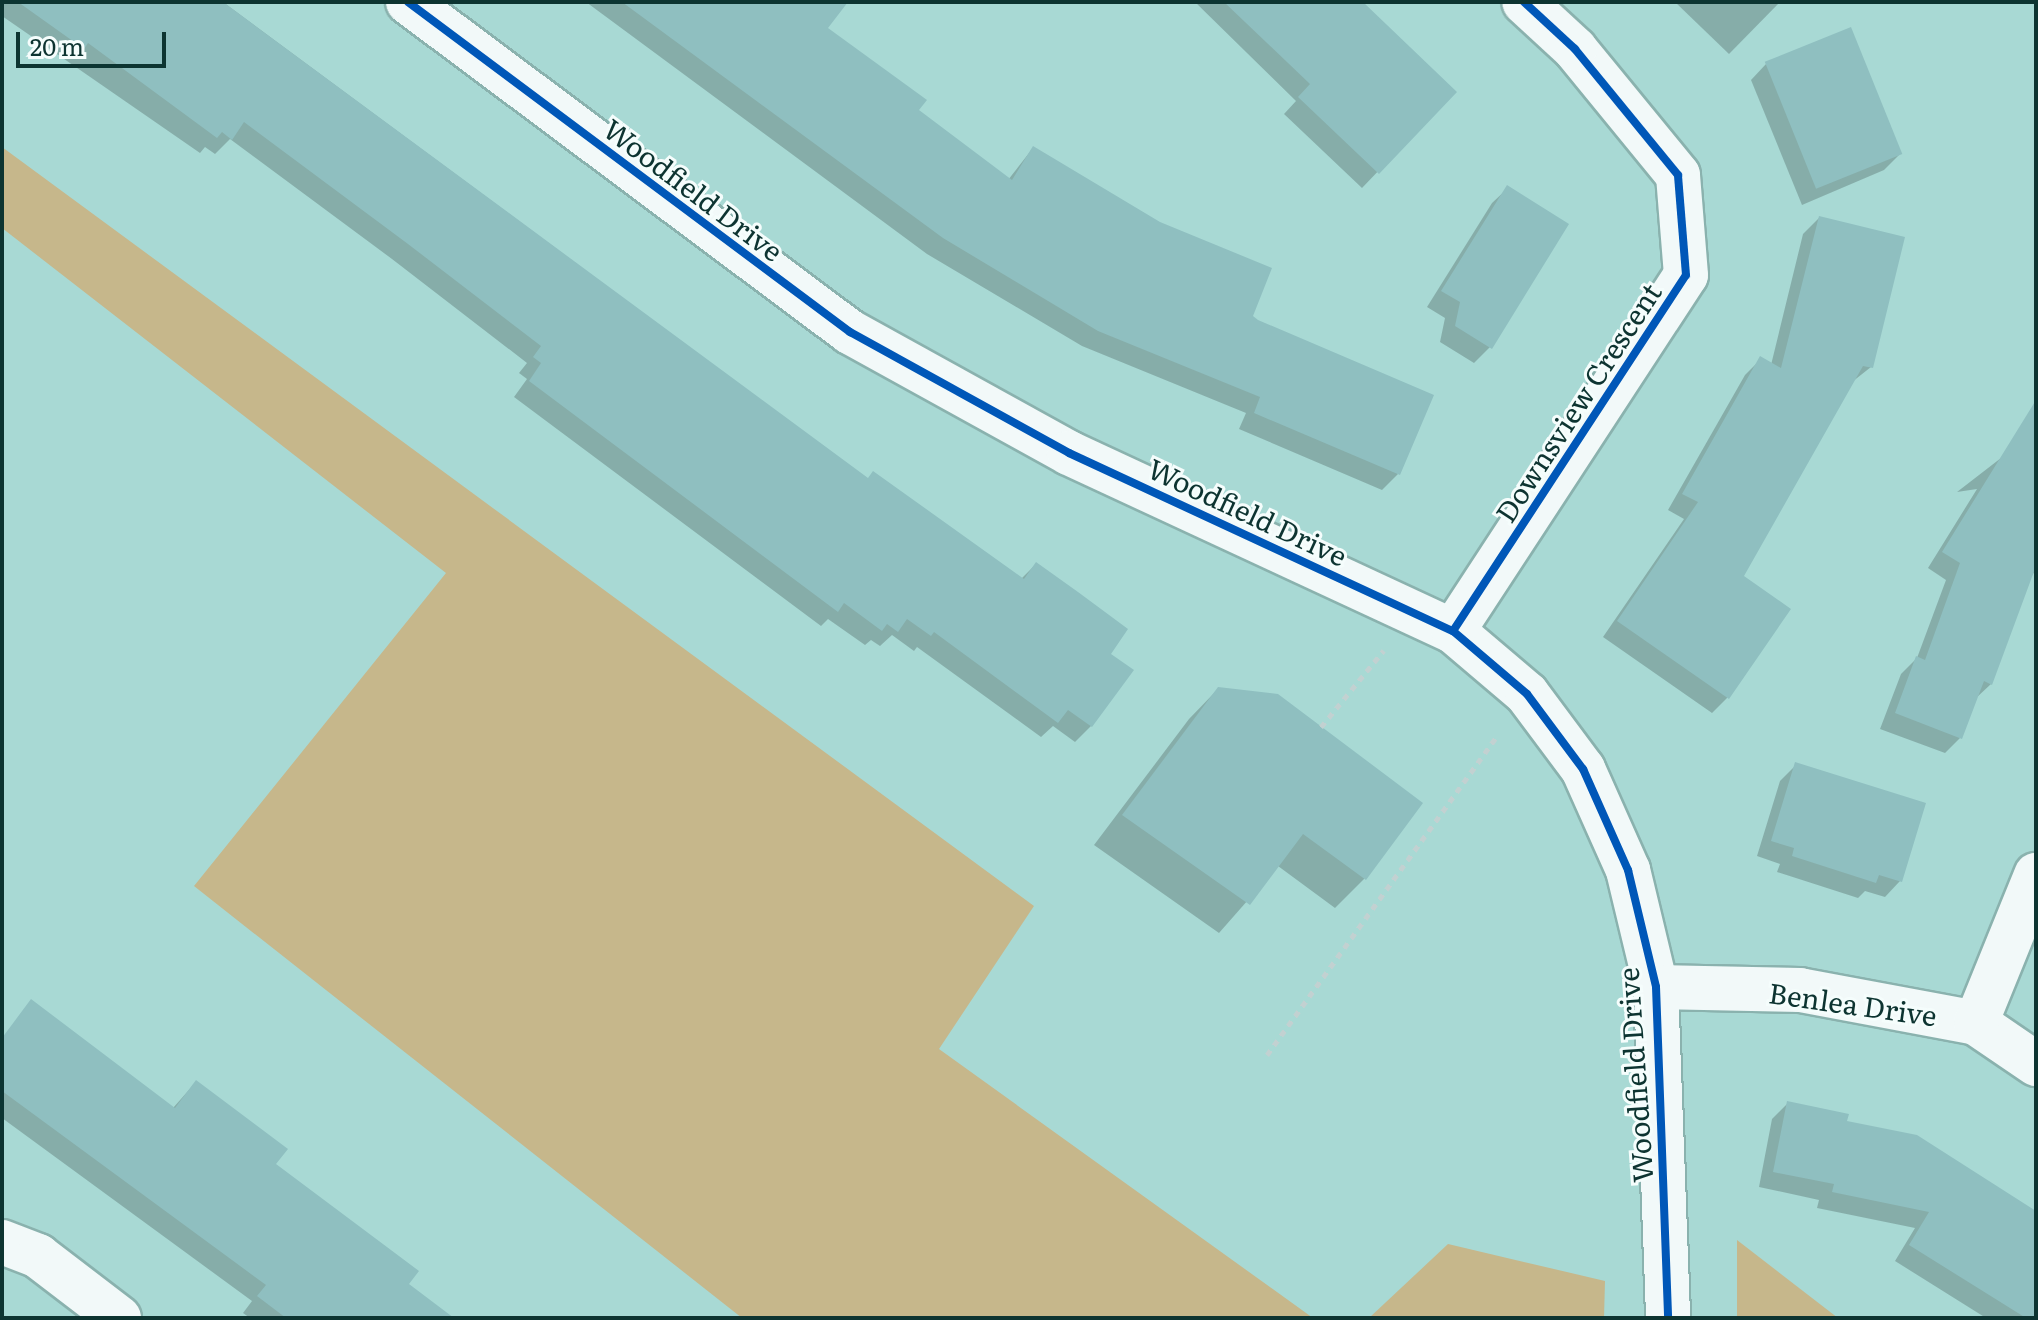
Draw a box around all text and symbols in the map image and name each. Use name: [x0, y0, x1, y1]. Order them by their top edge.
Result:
scale bar: [20, 16, 170, 66]
text: 20 m: [30, 28, 84, 63]
street label: Woodfield Drive: [598, 111, 790, 267]
street label: Downsview Crescent: [1487, 276, 1667, 528]
street label: Woodfield Drive: [1143, 450, 1353, 572]
street label: Woodfield Drive: [1610, 966, 1658, 1184]
street label: Benlea Drive: [1767, 975, 1939, 1031]

